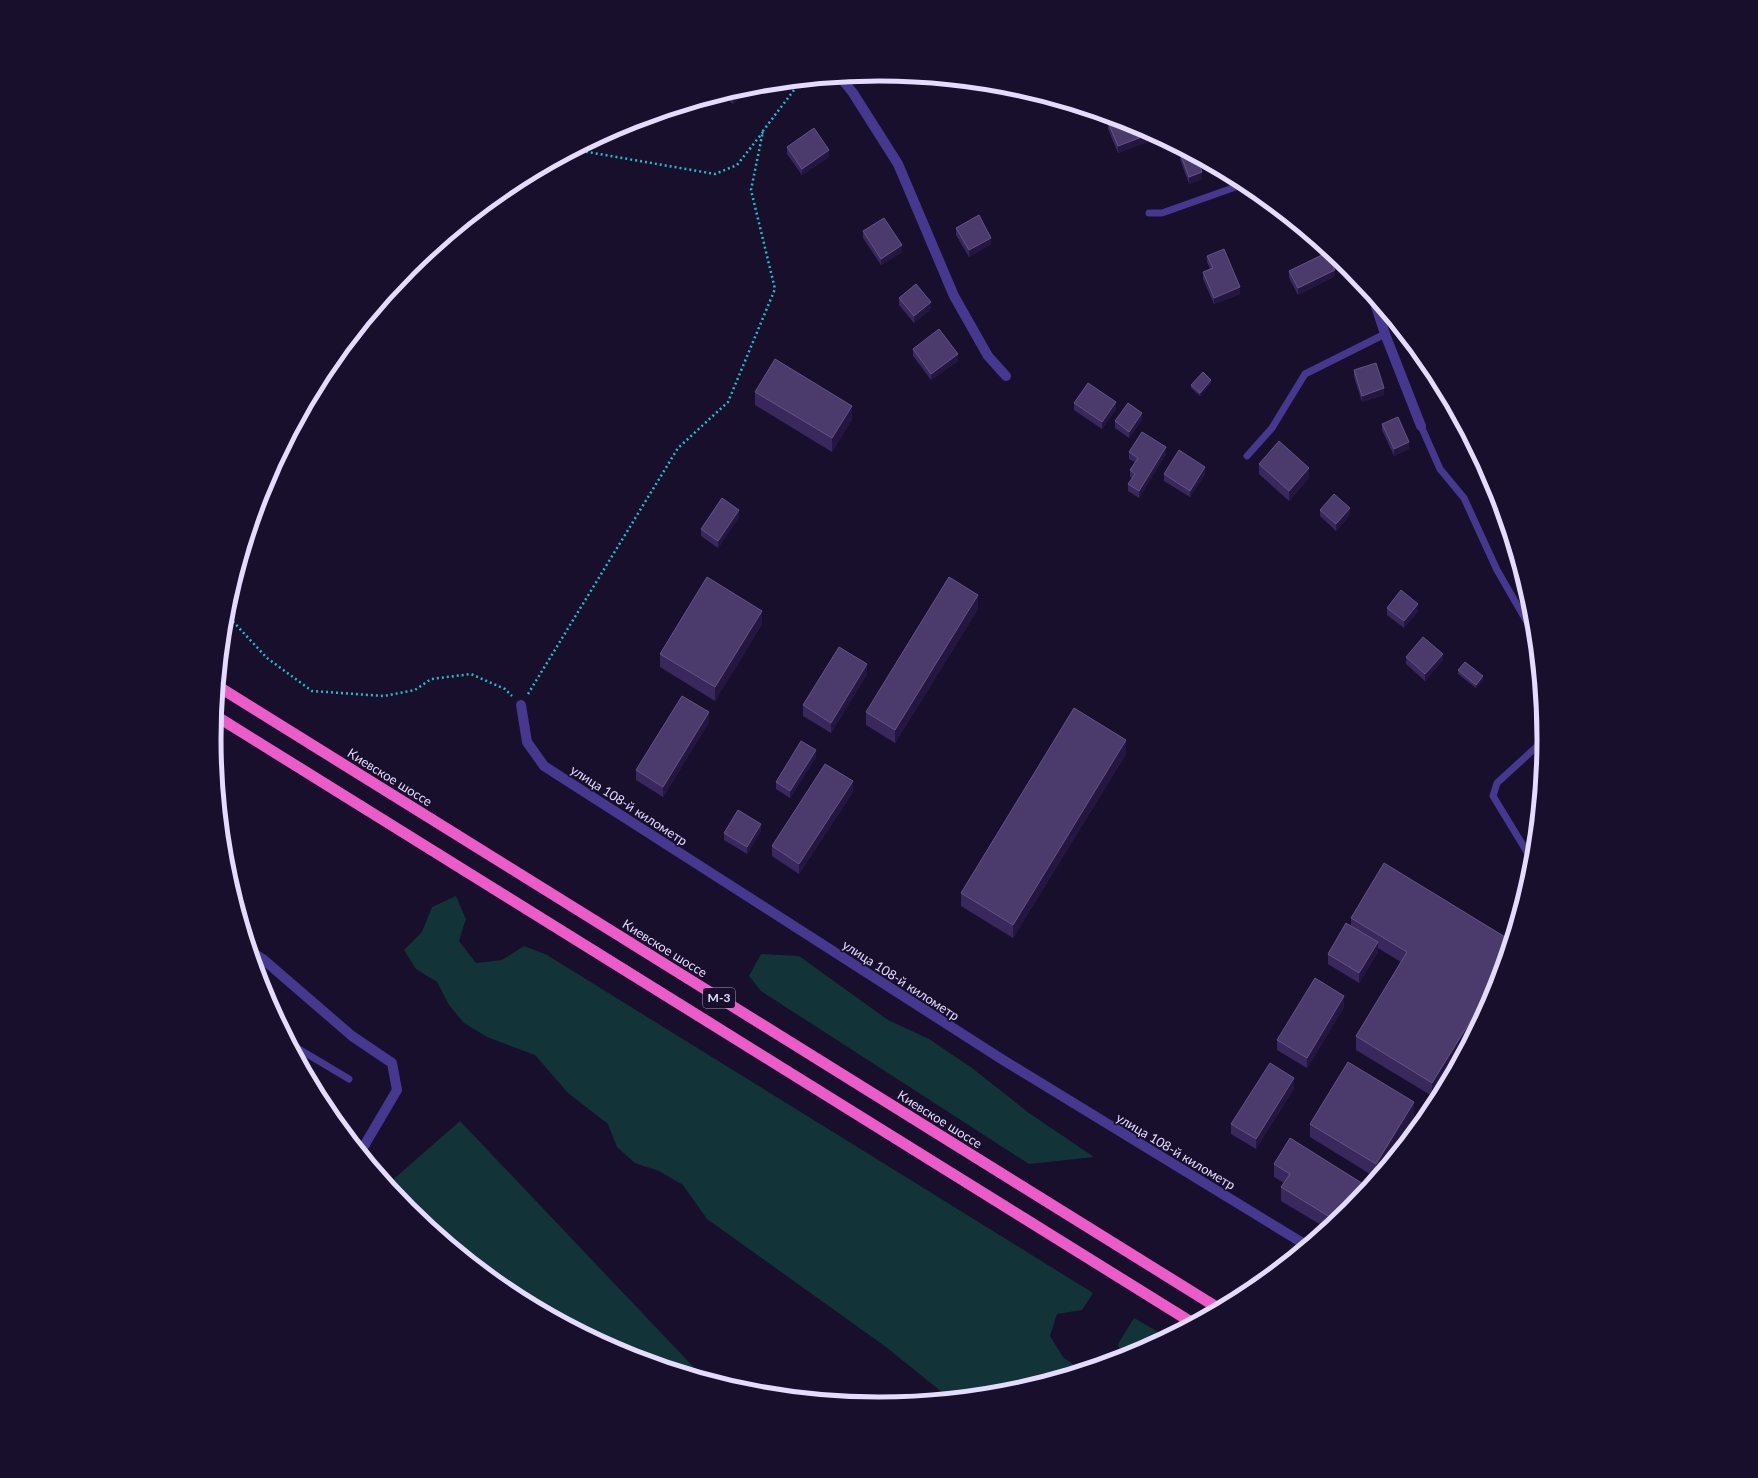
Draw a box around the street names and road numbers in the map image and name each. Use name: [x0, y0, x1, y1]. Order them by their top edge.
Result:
street label: Киевское шоссе: [345, 745, 435, 809]
street label: улица 108-й километр: [568, 761, 690, 849]
street label: Киевское шоссе: [620, 916, 710, 980]
street label: улица 108-й километр: [840, 936, 962, 1024]
road number: М-3: [703, 988, 735, 1008]
street label: Киевское шоссе: [895, 1087, 985, 1151]
street label: улица 108-й километр: [1114, 1109, 1238, 1193]

